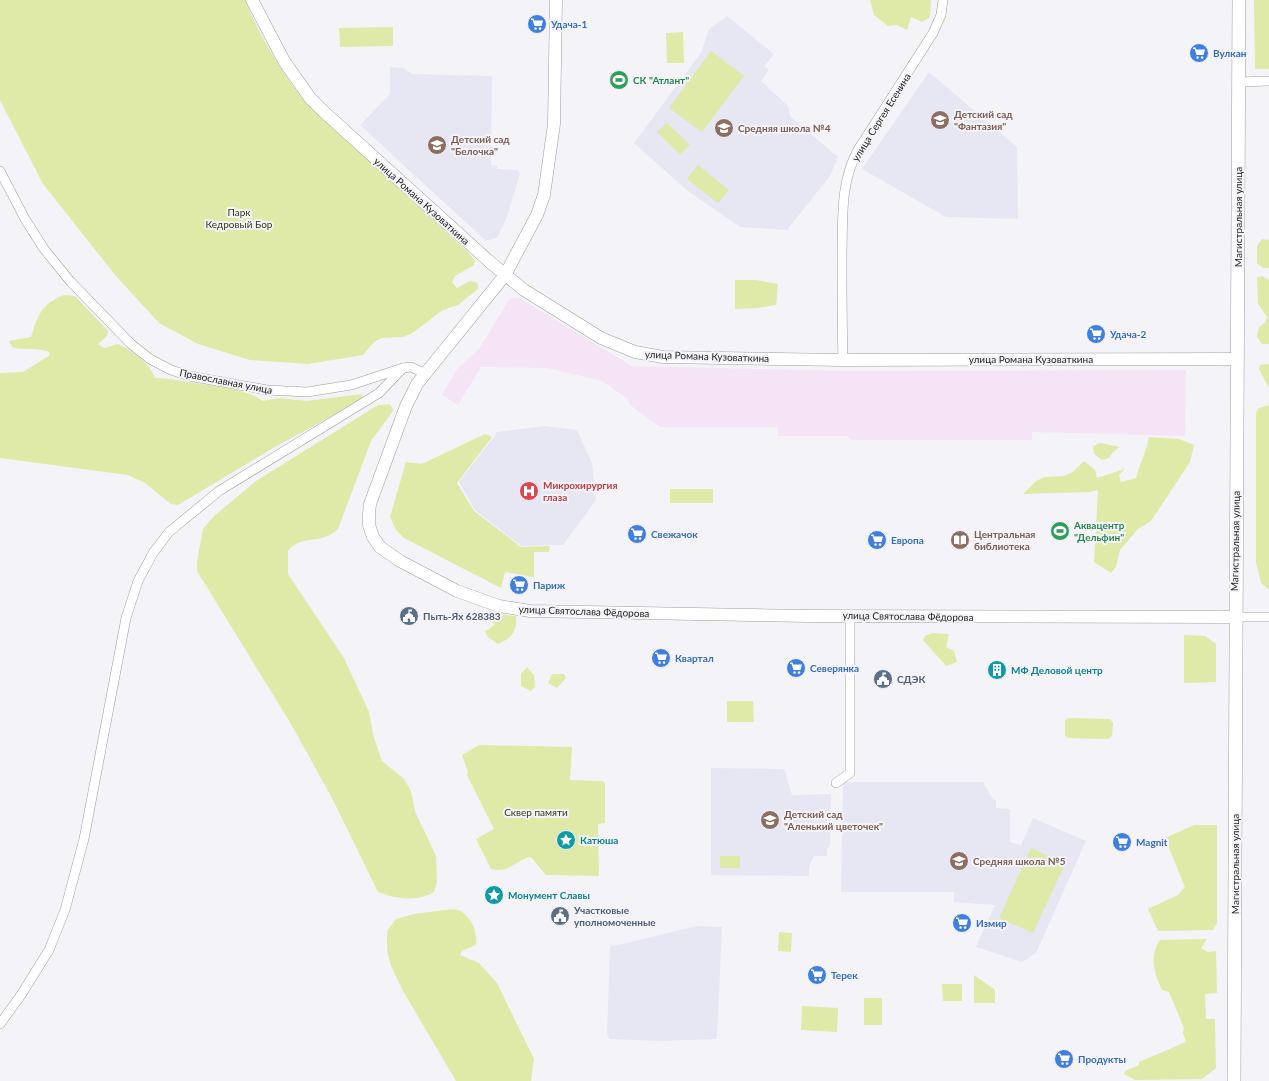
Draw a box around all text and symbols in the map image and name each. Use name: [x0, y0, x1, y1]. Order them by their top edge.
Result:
supermarket icon: Удача-1: [526, 13, 548, 35]
place label: Удача-1: [550, 18, 588, 30]
supermarket icon: Вулкан: [1188, 42, 1210, 64]
place label: Вулкан: [1213, 47, 1247, 59]
sports icon: СК "Атлант": [608, 69, 630, 91]
street label: улица Сергея Есенина: [849, 71, 913, 163]
place label: СК "Атлант": [633, 74, 689, 86]
place label: Детский сад "Фантазия": [954, 108, 1013, 132]
school or university icon: Детский сад "Фантазия": [929, 109, 951, 131]
school or university icon: Средняя школа №4: [713, 117, 735, 139]
place label: Средняя школа №4: [738, 122, 831, 134]
place label: Детский сад "Белочка": [451, 133, 510, 157]
school or university icon: Детский сад "Белочка": [426, 134, 448, 156]
street label: улица Романа Кузоваткина: [372, 155, 472, 247]
street label: Магистральная улица: [1232, 167, 1244, 267]
park label: Парк Кедровый Бор: [206, 206, 273, 230]
supermarket icon: Удача-2: [1085, 323, 1107, 345]
place label: Удача-2: [1109, 328, 1147, 340]
street label: улица Романа Кузоваткина: [645, 348, 769, 364]
street label: улица Романа Кузоваткина: [969, 353, 1093, 365]
street label: Православная улица: [178, 366, 274, 396]
place label: Микрохирургия глаза: [543, 479, 617, 503]
hospital icon: Микрохирургия глаза: [518, 480, 540, 502]
street label: Магистральная улица: [1228, 491, 1242, 591]
place label: Аквацентр "Дельфин": [1073, 519, 1125, 543]
sports icon: Аквацентр "Дельфин": [1049, 520, 1071, 542]
supermarket icon: Свежачок: [626, 523, 648, 545]
place label: Свежачок: [651, 528, 698, 540]
place label: Центральная библиотека: [974, 528, 1035, 552]
supermarket icon: Европа: [866, 529, 888, 551]
library icon: Центральная библиотека: [949, 529, 971, 551]
place label: Европа: [891, 534, 924, 546]
supermarket icon: Париж: [508, 574, 530, 596]
place label: Париж: [533, 579, 566, 591]
street label: улица Святослава Фёдорова: [518, 603, 650, 619]
public building icon: Пыть-Ях 628383: [398, 605, 420, 627]
street label: улица Святослава Фёдорова: [842, 609, 974, 623]
place label: Пыть-Ях 628383: [423, 610, 501, 622]
supermarket icon: Квартал: [650, 647, 672, 669]
place label: Квартал: [675, 652, 714, 664]
supermarket icon: Северянка: [785, 657, 807, 679]
building icon: МФ Деловой центр: [986, 659, 1008, 681]
place label: Северянка: [810, 662, 859, 674]
place label: МФ Деловой центр: [1011, 664, 1103, 676]
public building icon: СДЭК: [872, 668, 894, 690]
place label: СДЭК: [897, 673, 925, 685]
park label: Сквер памяти: [504, 806, 568, 818]
place label: Детский сад "Аленький цветочек": [784, 808, 883, 832]
school or university icon: Детский сад "Аленький цветочек": [759, 809, 781, 831]
street label: Магистральная улица: [1229, 814, 1241, 914]
place icon: Катюша: [555, 829, 577, 851]
supermarket icon: Magnit: [1111, 831, 1133, 853]
place label: Катюша: [580, 834, 618, 846]
place label: Magnit: [1136, 836, 1168, 848]
school or university icon: Средняя школа №5: [948, 850, 970, 872]
place label: Средняя школа №5: [973, 855, 1066, 867]
place icon: Монумент Славы: [483, 884, 505, 906]
place label: Монумент Славы: [508, 889, 590, 901]
place label: Участковые уполномоченные: [573, 904, 656, 928]
public building icon: Участковые уполномоченные: [549, 905, 571, 927]
supermarket icon: Измир: [951, 912, 973, 934]
place label: Измир: [976, 917, 1007, 929]
supermarket icon: Терек: [806, 964, 828, 986]
place label: Терек: [831, 969, 858, 981]
supermarket icon: Продукты: [1053, 1048, 1075, 1070]
place label: Продукты: [1078, 1053, 1126, 1065]

